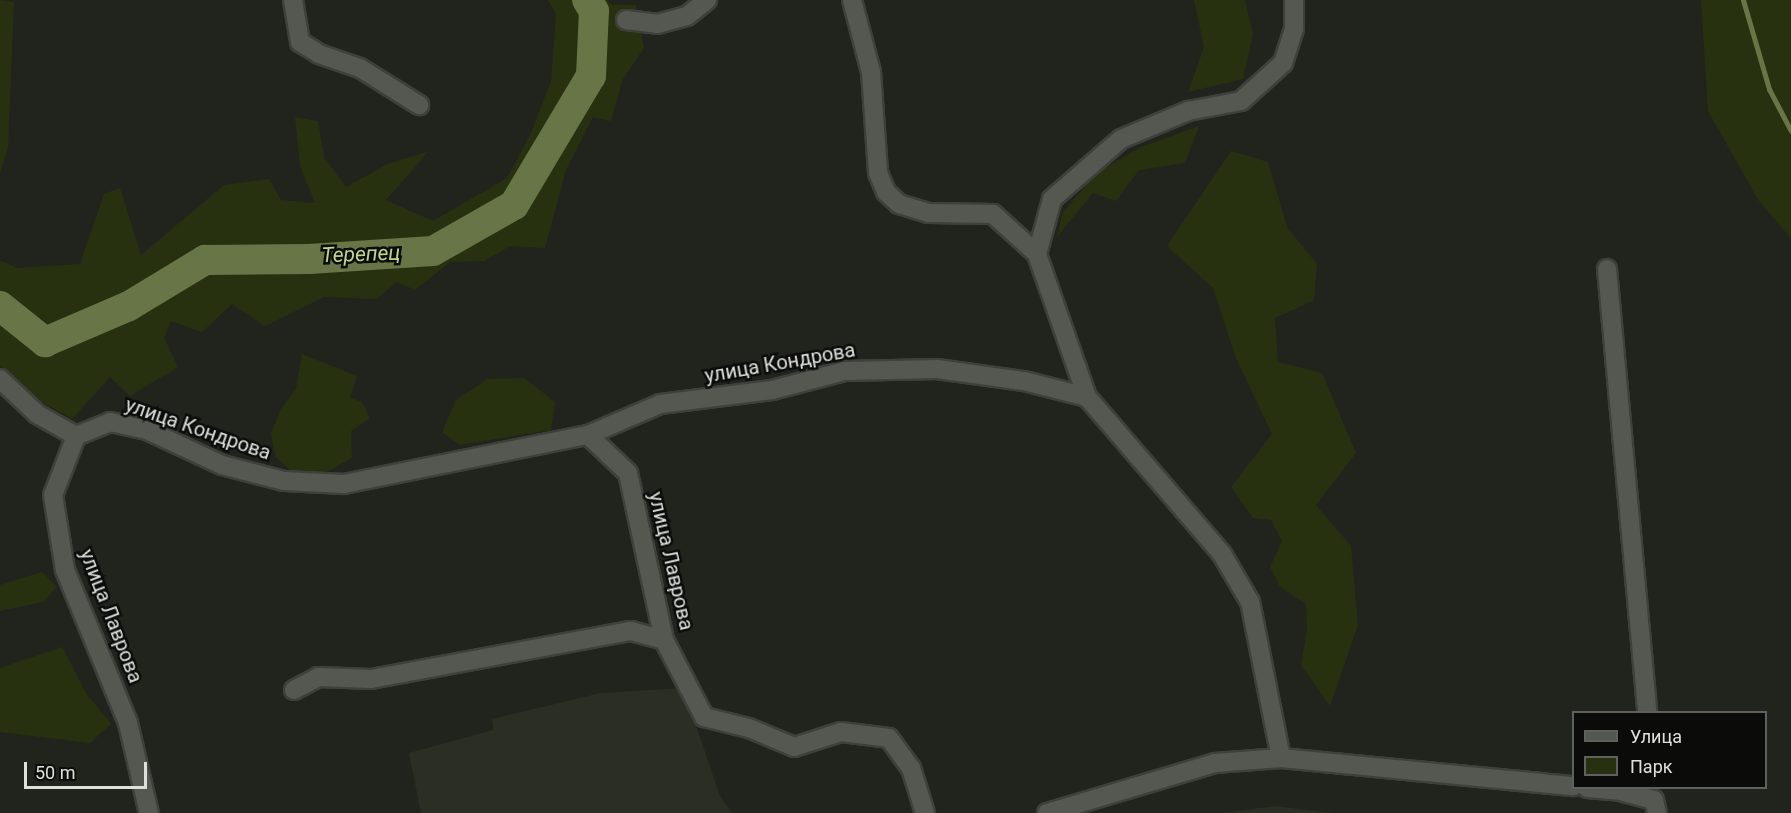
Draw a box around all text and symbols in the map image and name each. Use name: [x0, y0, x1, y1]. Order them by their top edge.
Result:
water label: Терепец: [321, 240, 401, 268]
street label: улица Кондрова: [703, 338, 857, 388]
street label: улица Кондрова: [122, 393, 274, 465]
street label: улица Лаврова: [643, 489, 699, 633]
street label: улица Лаврова: [74, 546, 148, 686]
legend: [1572, 711, 1767, 789]
text: Улица: [1630, 726, 1682, 747]
scale bar: [27, 750, 150, 788]
text: Парк: [1630, 756, 1672, 777]
text: 50 m: [35, 762, 75, 783]

